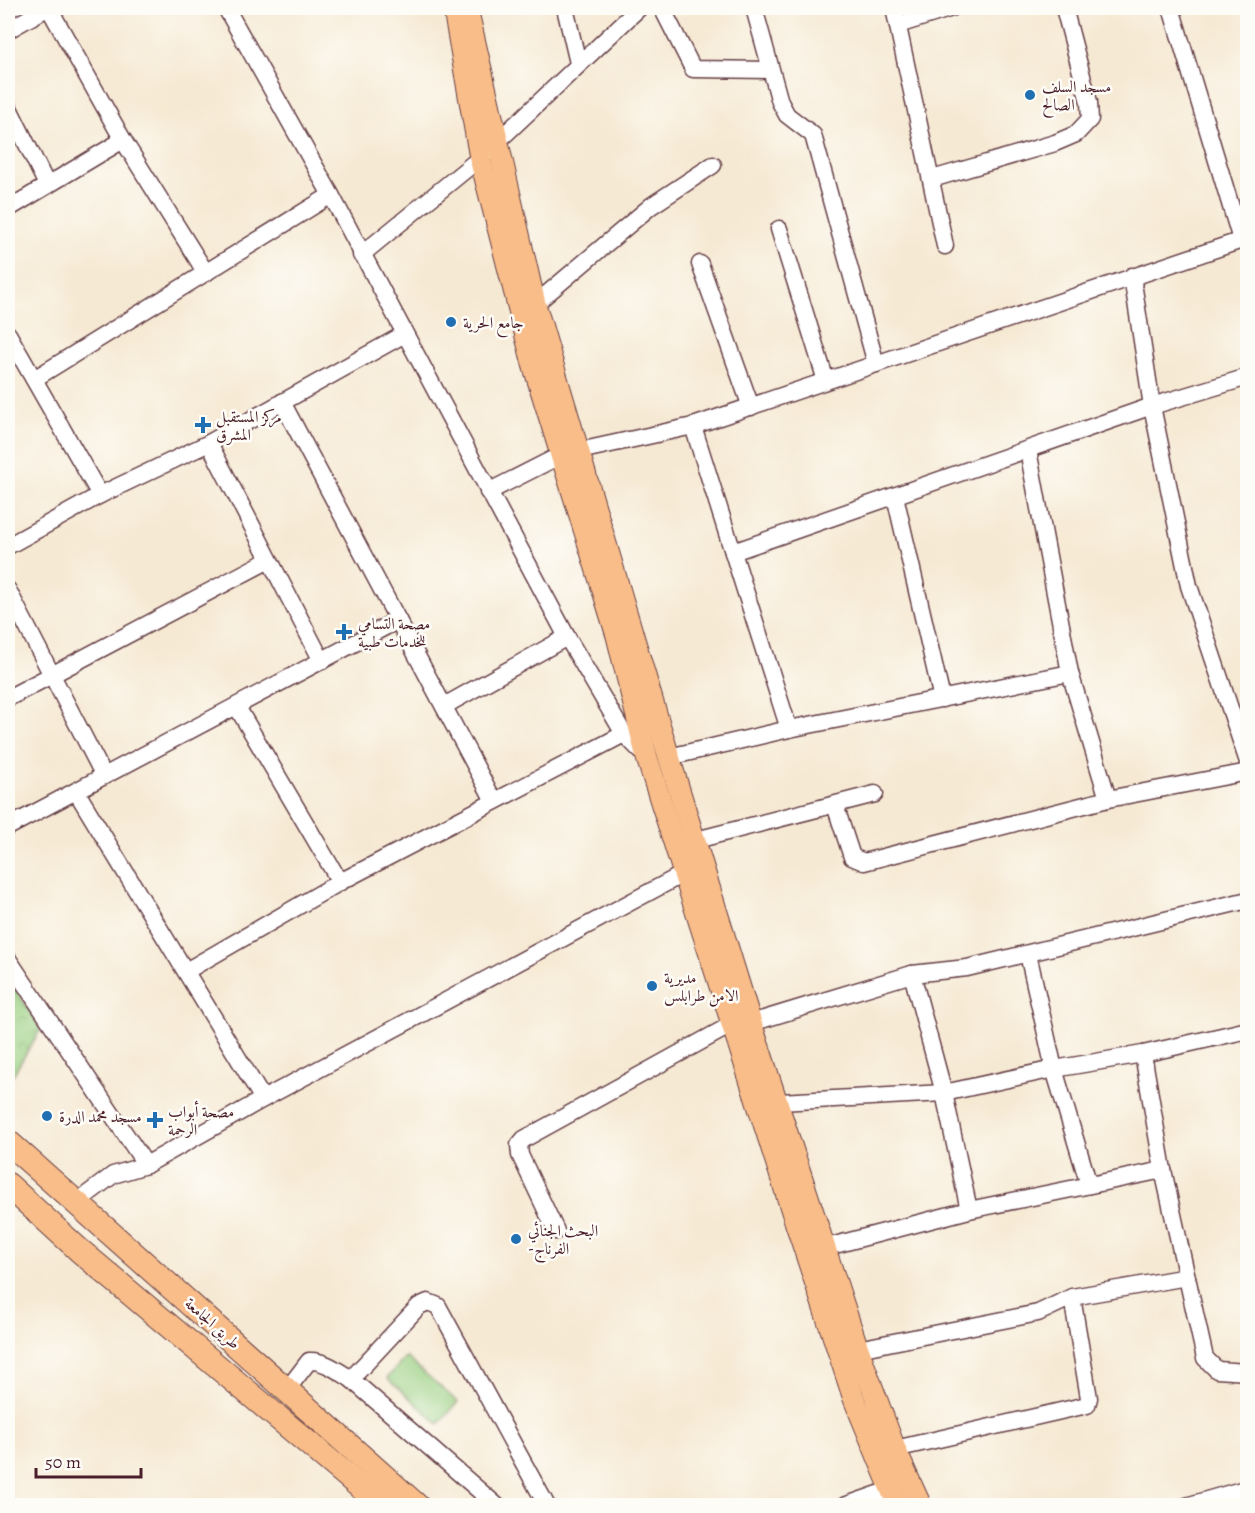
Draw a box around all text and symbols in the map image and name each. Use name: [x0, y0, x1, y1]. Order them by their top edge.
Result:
place label: مسجد السلف الصالح: [1042, 76, 1111, 118]
marker: مسجد السلف الصالح: [1023, 88, 1037, 102]
place label: جامع الحرية: [463, 312, 524, 338]
marker: جامع الحرية: [444, 315, 458, 329]
place label: مركز المستقبل المشرق: [216, 406, 282, 446]
marker: مركز المستقبل المشرق: [194, 416, 212, 434]
place label: مصحة التسامي للخدمات طبية: [358, 613, 430, 653]
marker: مصحة التسامي للخدمات طبية: [335, 623, 353, 641]
place label: مديرية الامن طرابلس: [664, 967, 738, 1007]
marker: مديرية الامن طرابلس: [645, 979, 659, 993]
place label: مصحة أبواب الرحمة: [168, 1100, 234, 1141]
place label: مسجد محمد الدرة: [59, 1106, 142, 1128]
marker: مسجد محمد الدرة: [40, 1109, 54, 1123]
marker: مصحة أبواب الرحمة: [146, 1111, 164, 1129]
place label: البحث الجنائي -الفرناج: [528, 1220, 598, 1263]
marker: البحث الجنائي -الفرناج: [509, 1232, 523, 1246]
street label: طريق الجامعة: [180, 1293, 245, 1355]
scale bar: [36, 1441, 141, 1479]
text: 50 m: [45, 1450, 81, 1474]

